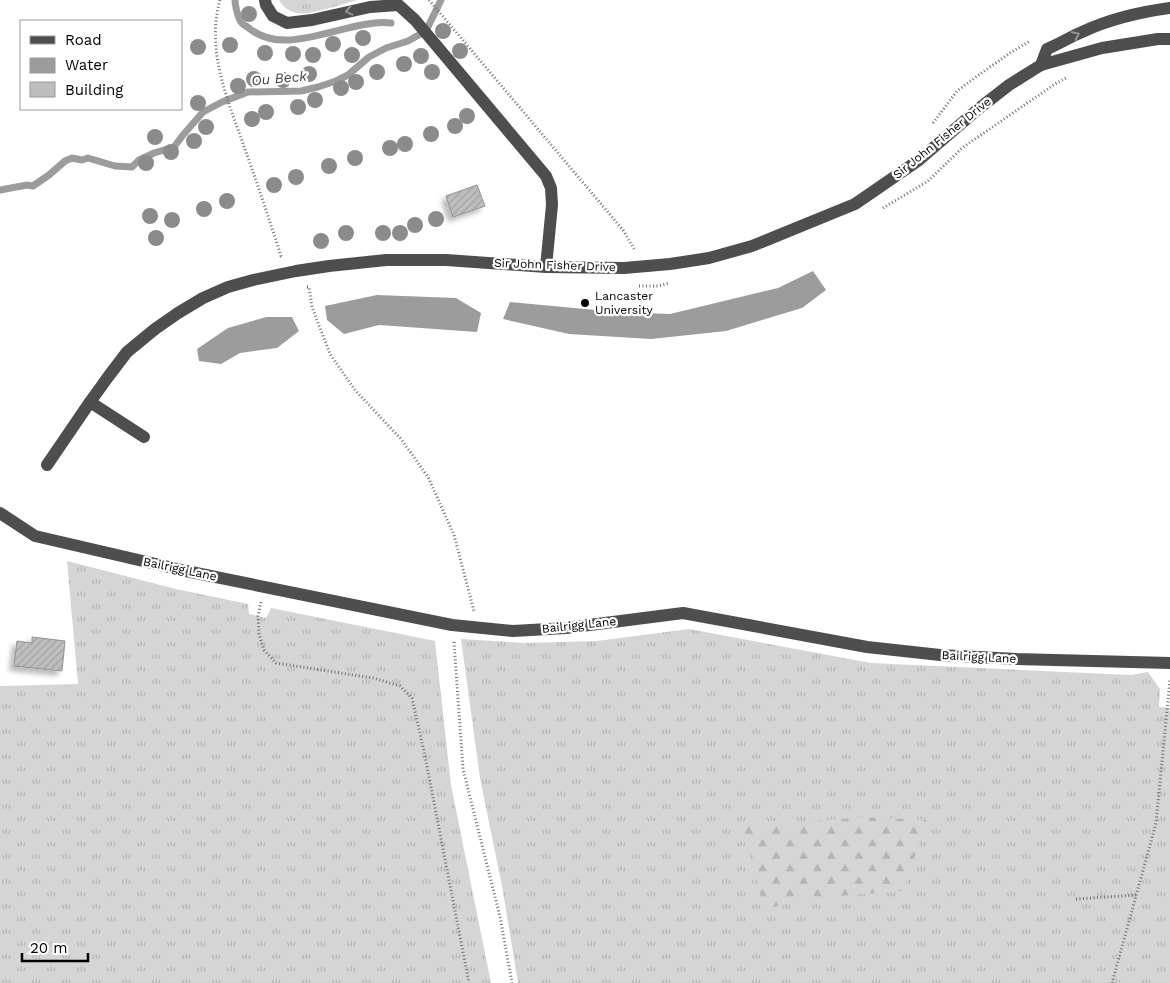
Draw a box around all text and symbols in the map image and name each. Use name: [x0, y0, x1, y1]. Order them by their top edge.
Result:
one-way arrow: [345, 5, 354, 16]
legend: [20, 20, 182, 110]
text: Road: [65, 31, 102, 49]
one-way arrow: [1070, 31, 1079, 41]
text: Water: [65, 56, 108, 74]
water label: Ou Beck: [251, 68, 308, 88]
text: Building: [65, 81, 123, 99]
street label: Sir John Fisher Drive: [890, 94, 994, 182]
street label: Sir John Fisher Drive: [494, 256, 616, 274]
place label: Lancaster University: [595, 289, 653, 317]
marker: Lancaster University: [579, 297, 591, 309]
street label: Bailrigg Lane: [142, 554, 218, 584]
street label: Bailrigg Lane: [541, 614, 617, 636]
street label: Bailrigg Lane: [941, 648, 1017, 666]
scale bar: [22, 930, 89, 962]
text: 20 m: [30, 939, 68, 957]

